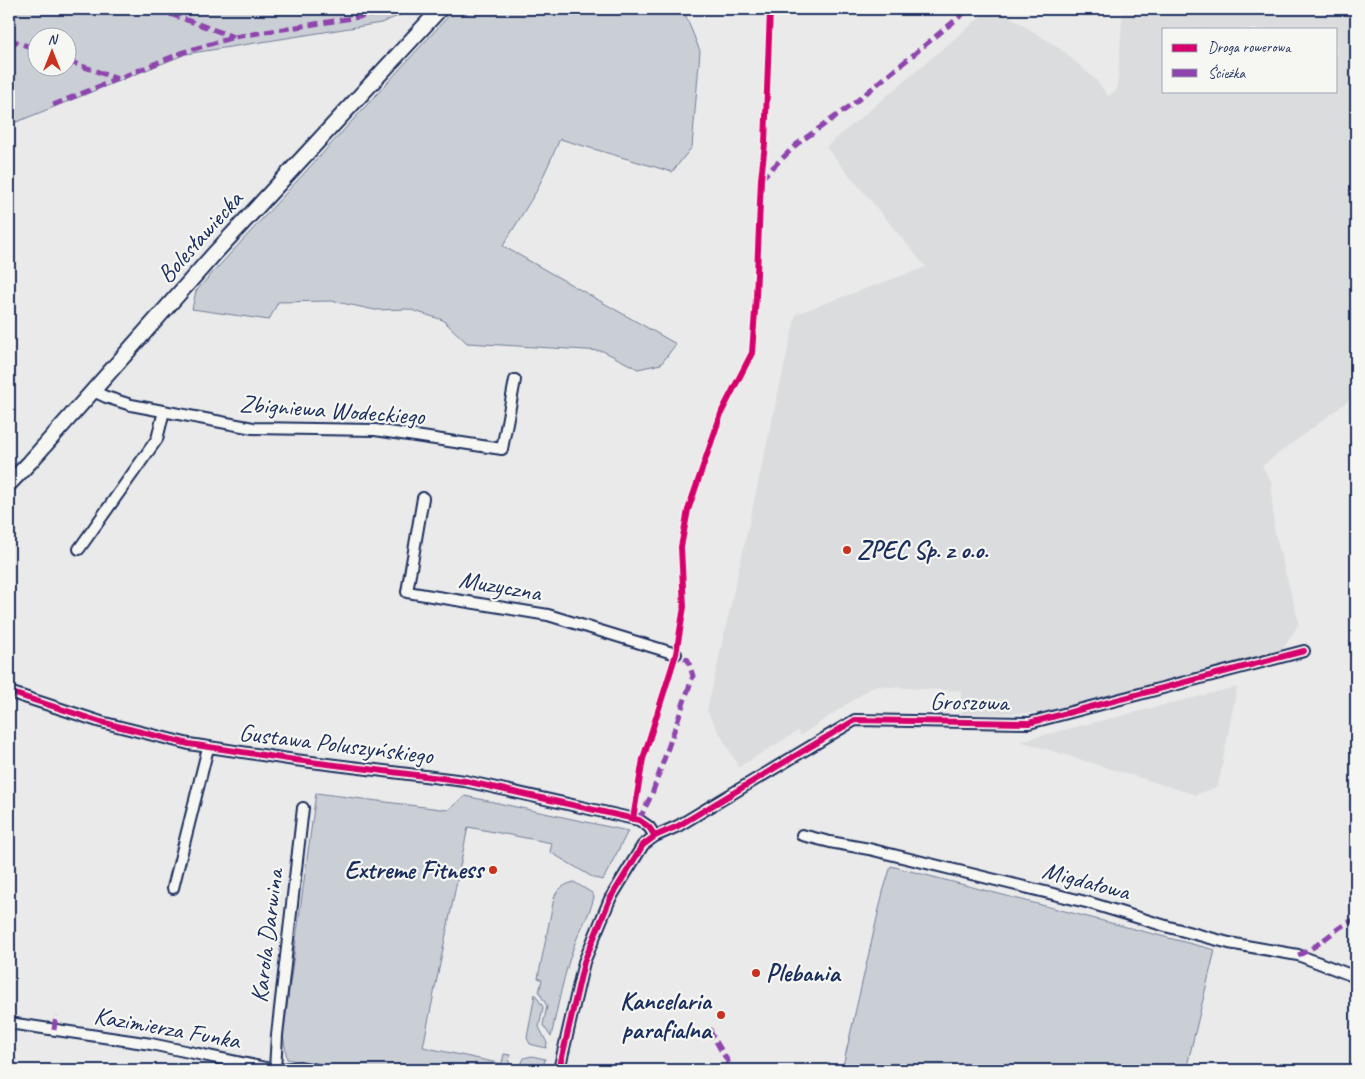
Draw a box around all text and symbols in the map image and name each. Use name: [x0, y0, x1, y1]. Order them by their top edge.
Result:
north arrow: [28, 28, 78, 78]
legend: [1162, 28, 1338, 92]
text: N: [48, 31, 59, 48]
text: Droga rowerowa: [1208, 38, 1292, 57]
text: Ścieżka: [1208, 64, 1246, 83]
street label: Bolesławiecka: [150, 183, 251, 290]
street label: Zbigniewa Wodeckiego: [239, 388, 427, 433]
place label: ZPEC Sp. z o.o.: [857, 534, 989, 566]
marker: ZPEC Sp. z o.o.: [841, 544, 853, 556]
street label: Muzyczna: [457, 563, 545, 609]
street label: Groszowa: [930, 685, 1011, 719]
street label: Gustawa Poluszyńskiego: [237, 716, 436, 772]
place label: Extreme Fitness: [344, 854, 485, 886]
street label: Migdałowa: [1039, 854, 1135, 908]
marker: Extreme Fitness: [487, 864, 499, 876]
street label: Karola Darwina: [243, 865, 291, 1005]
place label: Plebania: [766, 957, 841, 989]
marker: Plebania: [750, 967, 762, 979]
place label: Kancelaria parafialna: [620, 985, 713, 1046]
street label: Kazimierza Funka: [92, 999, 245, 1057]
marker: Kancelaria parafialna: [715, 1009, 727, 1021]

